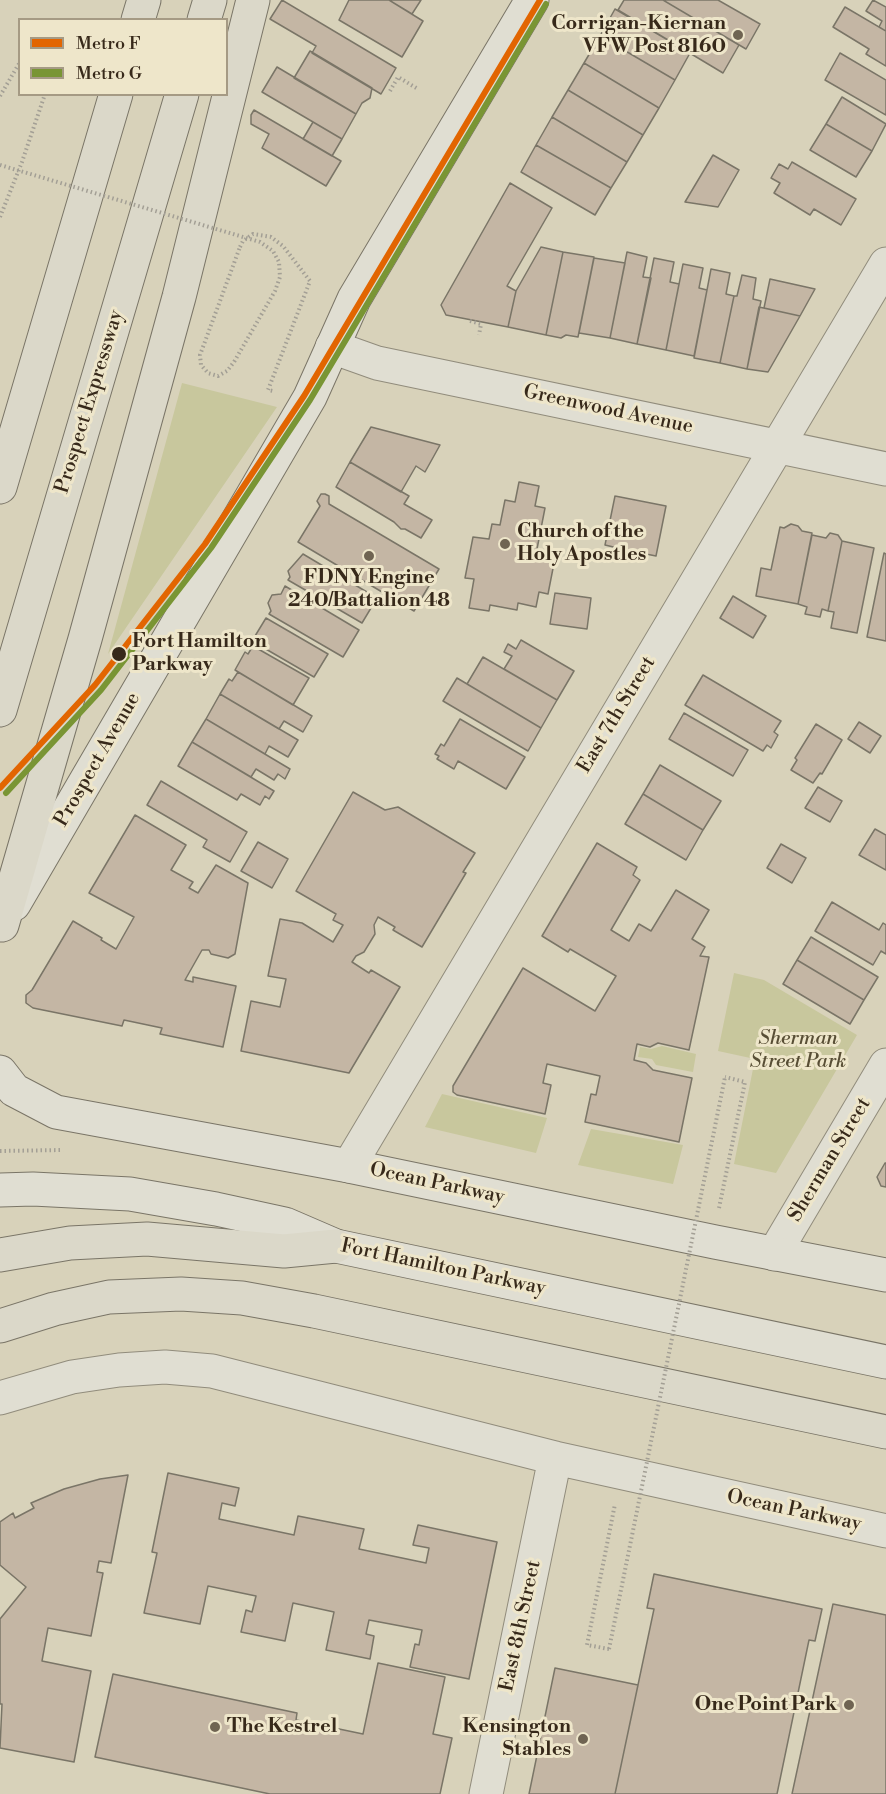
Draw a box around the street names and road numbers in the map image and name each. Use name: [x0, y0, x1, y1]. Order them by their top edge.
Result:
street label: Prospect Expressway: [51, 307, 129, 497]
street label: Greenwood Avenue: [521, 380, 695, 440]
street label: East 7th Street: [573, 652, 661, 778]
street label: Prospect Avenue: [50, 689, 146, 831]
street label: Sherman Street: [784, 1094, 876, 1226]
street label: Ocean Parkway: [367, 1158, 507, 1210]
street label: Fort Hamilton Parkway: [338, 1235, 548, 1301]
street label: Ocean Parkway: [724, 1485, 864, 1537]
street label: East 8th Street: [495, 1558, 547, 1694]

